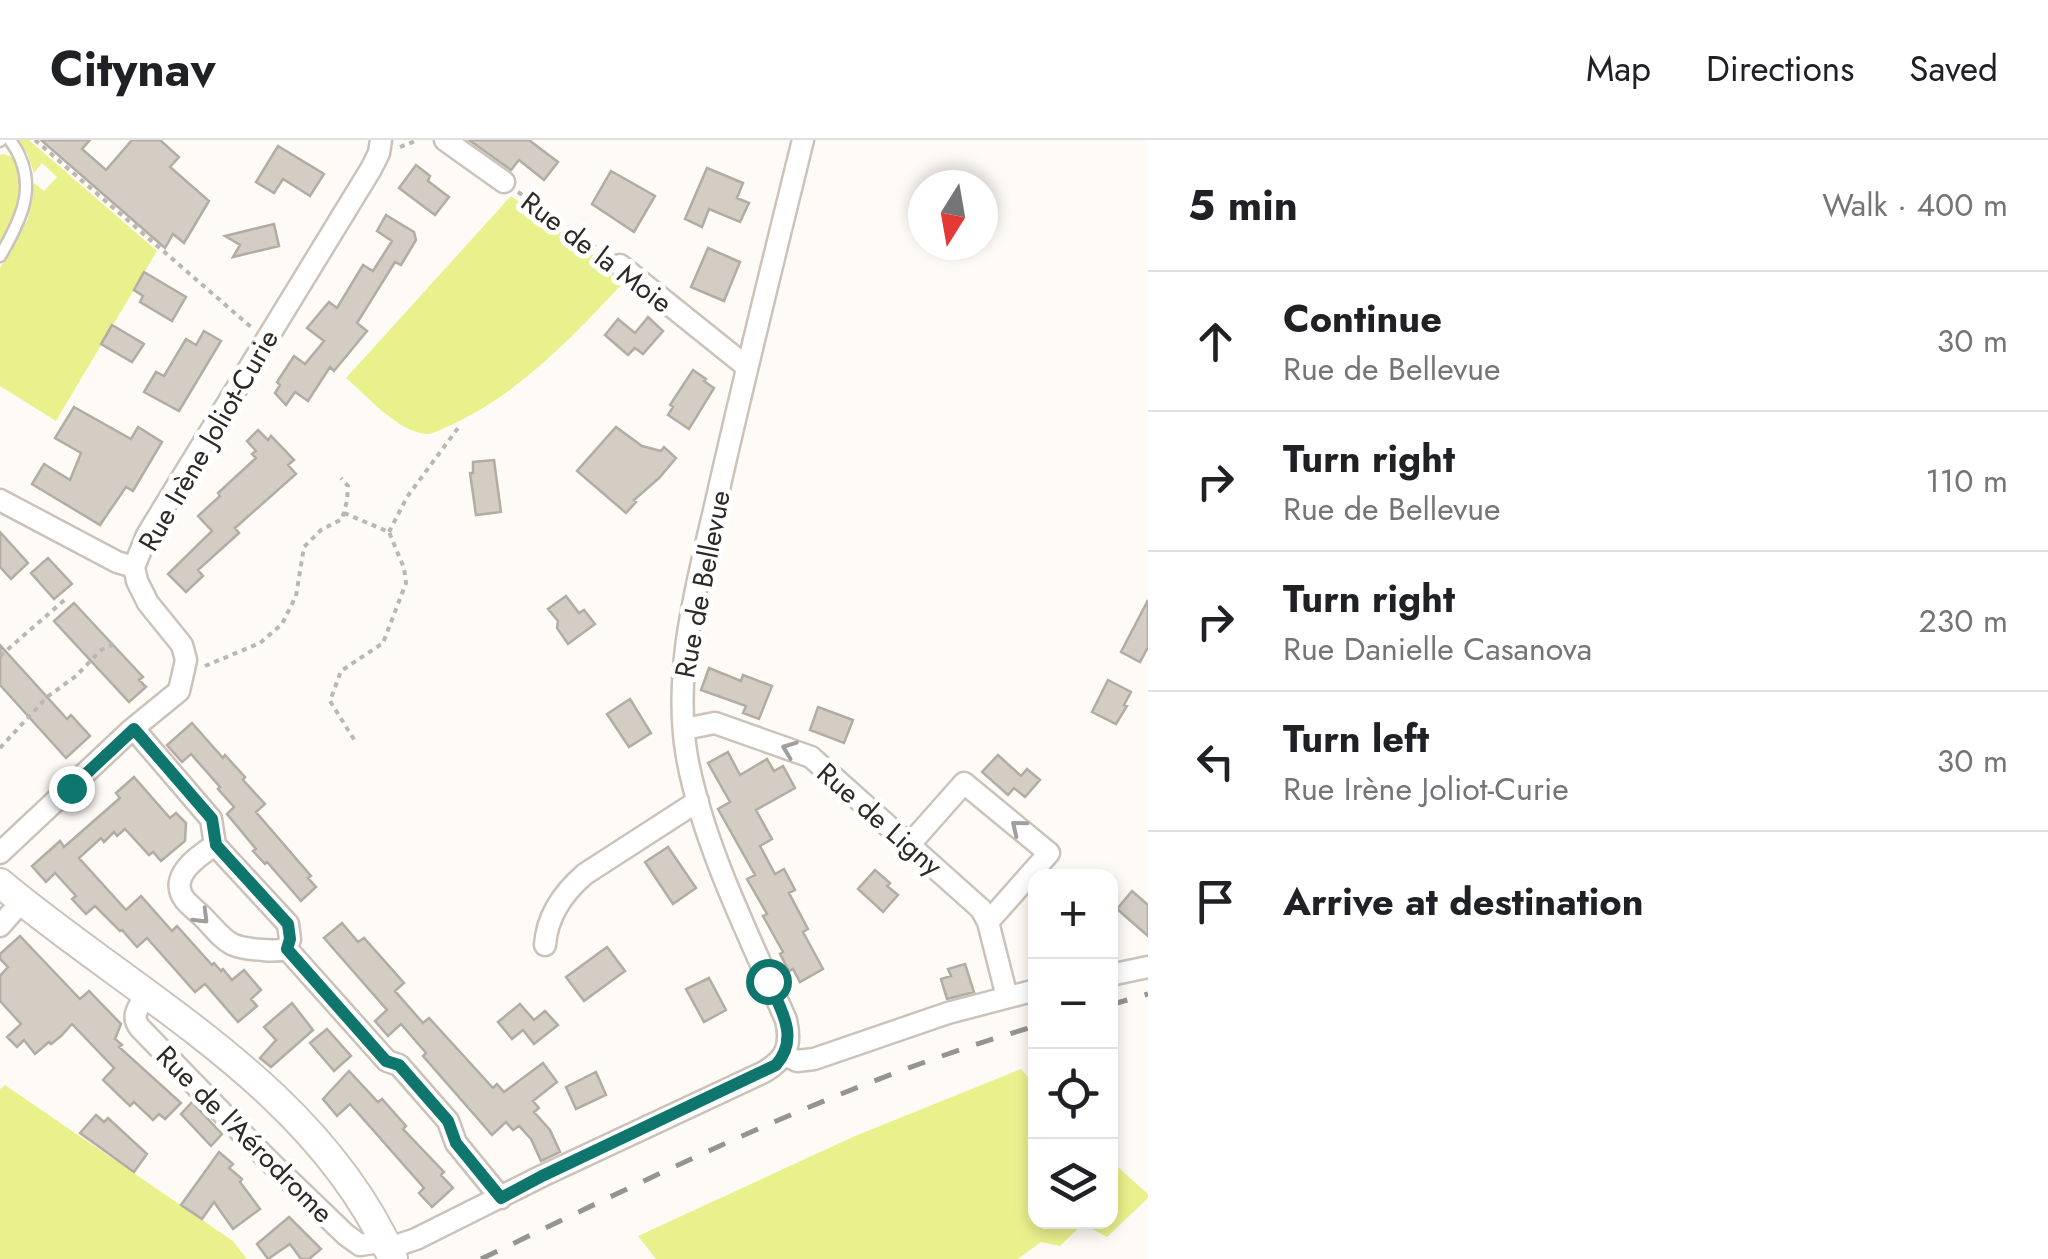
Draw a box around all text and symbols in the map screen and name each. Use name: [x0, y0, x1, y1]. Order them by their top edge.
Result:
text: Citynav: [50, 35, 216, 104]
text: Map: [1586, 44, 1651, 94]
text: Directions: [1706, 44, 1854, 94]
text: Saved: [1909, 44, 1998, 94]
north arrow: [908, 170, 998, 260]
text: 5 min: [1188, 175, 1298, 236]
street label: Rue de la Moie: [512, 182, 681, 323]
text: Walk · 400 m: [1822, 182, 2008, 228]
text: Continue: [1283, 291, 1442, 346]
icon: ahead: [1188, 314, 1243, 369]
text: 30 m: [1937, 318, 2008, 364]
street label: Rue Irène Joliot-Curie: [128, 322, 289, 559]
text: Rue de Bellevue: [1283, 346, 1501, 392]
text: Turn right: [1283, 431, 1455, 486]
icon: right: [1188, 454, 1243, 509]
text: 110 m: [1925, 458, 2008, 504]
text: Rue de Bellevue: [1283, 486, 1501, 532]
street label: Rue de Bellevue: [664, 487, 741, 681]
text: Turn right: [1283, 571, 1455, 626]
icon: right: [1188, 594, 1243, 649]
text: 230 m: [1919, 598, 2008, 644]
text: Rue Danielle Casanova: [1283, 626, 1592, 672]
text: Turn left: [1283, 711, 1429, 766]
icon: left: [1188, 734, 1243, 789]
text: 30 m: [1937, 738, 2008, 784]
one-way arrow: [782, 741, 799, 761]
street label: Rue de Ligny: [808, 753, 952, 886]
route end: [49, 766, 95, 812]
text: Rue Irène Joliot-Curie: [1283, 766, 1569, 812]
one-way arrow: [1012, 821, 1030, 839]
map controls: [1028, 869, 1118, 1229]
button: +: [1028, 869, 1118, 959]
icon: arrive: [1188, 874, 1243, 929]
text: Arrive at destination: [1283, 874, 1644, 929]
one-way arrow: [191, 905, 209, 923]
route start: [746, 959, 792, 1005]
button: −: [1028, 959, 1118, 1049]
street label: Rue de l'Aérodrome: [147, 1036, 343, 1232]
button: locate: [1028, 1049, 1118, 1139]
button: layers: [1028, 1139, 1118, 1229]

